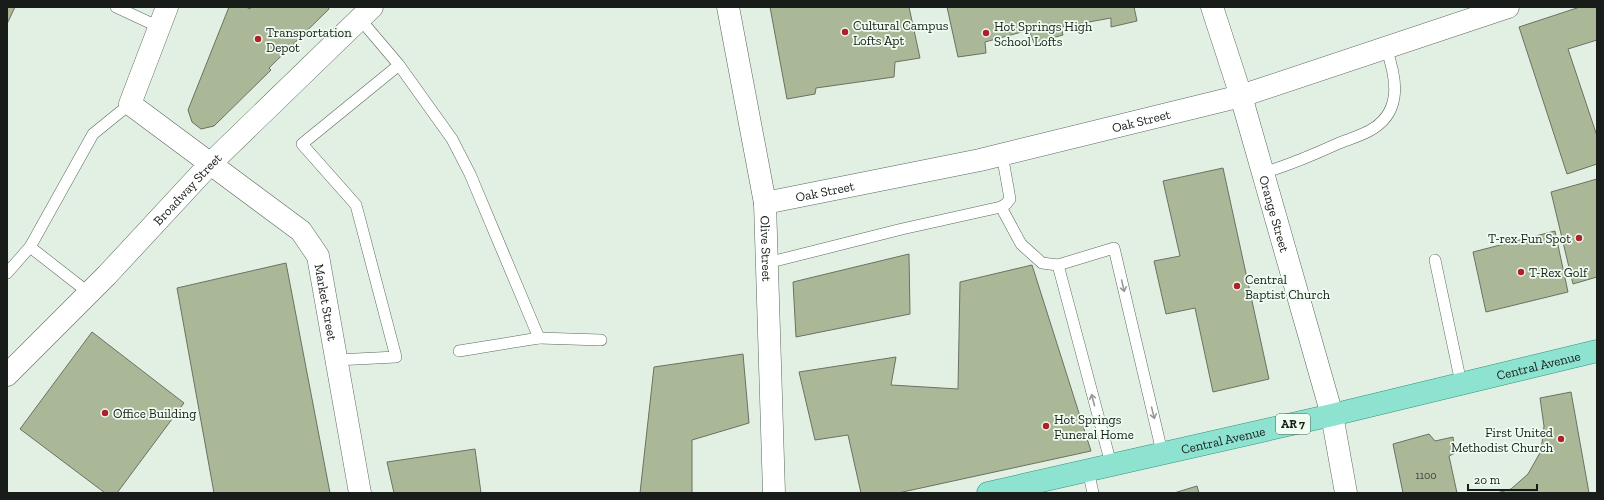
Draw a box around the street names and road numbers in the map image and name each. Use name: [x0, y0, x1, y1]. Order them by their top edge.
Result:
street label: Oak Street: [1110, 107, 1172, 135]
street label: Broadway Street: [150, 150, 225, 228]
street label: Orange Street: [1256, 174, 1292, 254]
street label: Oak Street: [794, 178, 856, 205]
street label: Olive Street: [757, 215, 774, 282]
street label: Market Street: [312, 263, 340, 342]
street label: Central Avenue: [1495, 348, 1582, 383]
road number: AR 7: [1276, 414, 1310, 434]
street label: Central Avenue: [1180, 423, 1267, 457]

